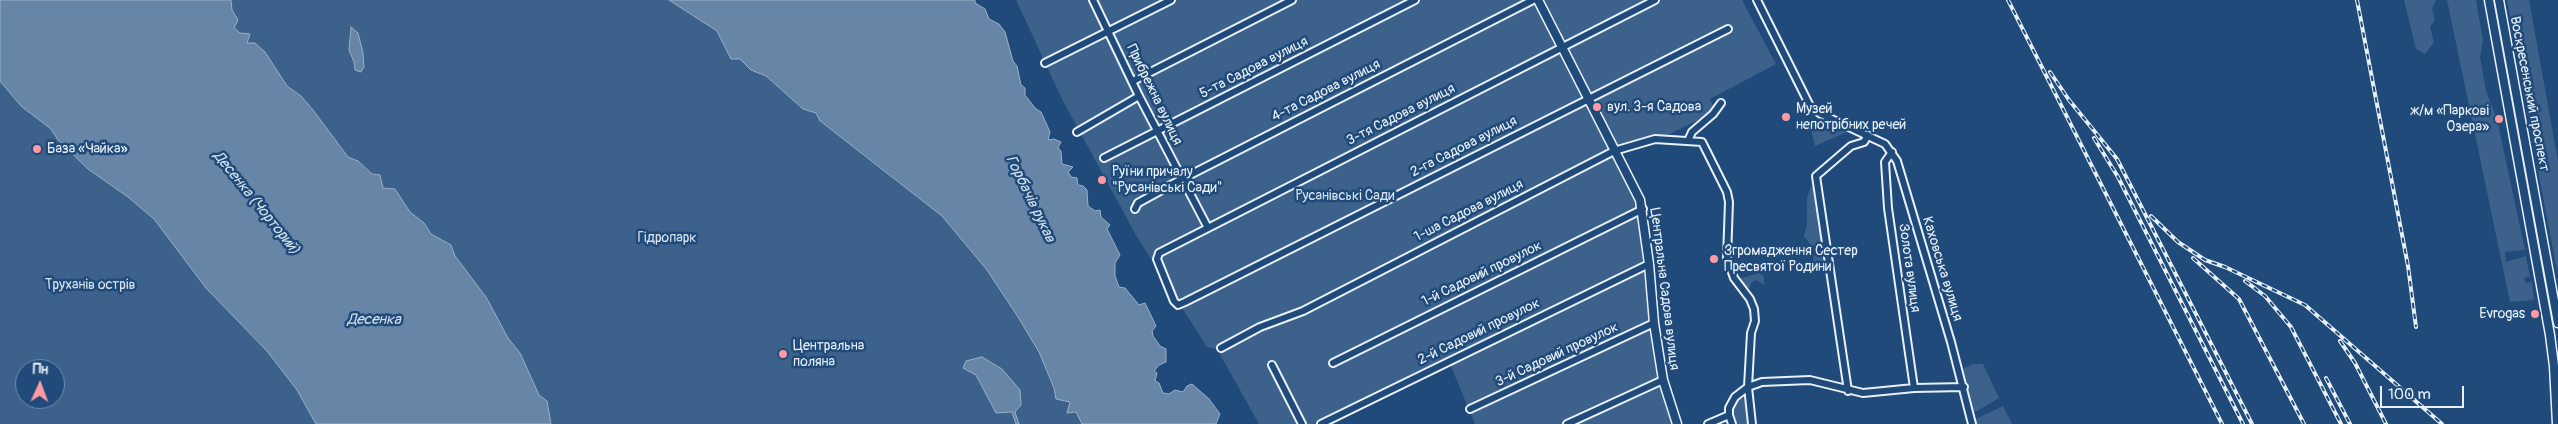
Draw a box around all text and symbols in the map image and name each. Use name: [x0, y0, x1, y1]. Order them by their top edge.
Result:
street label: Воскресенський проспект: [2506, 15, 2552, 173]
street label: 5-та Садова вулиця: [1197, 33, 1311, 103]
street label: Прибрежна вулиця: [1122, 42, 1186, 148]
street label: 4-та Садова вулиця: [1269, 56, 1383, 126]
street label: 3-тя Садова вулиця: [1344, 80, 1458, 150]
place label: вул. 3-я Садова: [1607, 99, 1701, 115]
marker: вул. 3-я Садова: [1591, 101, 1603, 113]
place label: Музей непотрібних речей: [1796, 101, 1906, 134]
place label: ж/м «Паркові Озера»: [2410, 103, 2489, 136]
marker: Музей непотрібних речей: [1780, 111, 1792, 123]
street label: 2-га Садова вулиця: [1408, 113, 1520, 181]
marker: ж/м «Паркові Озера»: [2493, 113, 2505, 125]
place label: База «Чайка»: [47, 141, 128, 157]
marker: База «Чайка»: [31, 143, 43, 155]
water label: Десенка (Чорторий): [209, 148, 303, 258]
water label: Горбачів рукав: [1001, 153, 1059, 245]
place label: Руїни причалу "Русанівські Сади": [1112, 164, 1222, 196]
marker: Руїни причалу "Русанівські Сади": [1096, 174, 1108, 186]
street label: 1-ша Садова вулиця: [1412, 176, 1526, 246]
park label: Русанівські Сади: [1295, 188, 1395, 204]
street label: Центральна Садова вулиця: [1646, 207, 1682, 371]
street label: Каховська вулиця: [1918, 215, 1966, 323]
street label: Золота вулиця: [1894, 223, 1924, 313]
park label: Гідропарк: [637, 230, 697, 246]
street label: 1-й Садовий провулок: [1419, 238, 1545, 310]
place label: Згромадження Сестер Пресвятої Родини: [1724, 243, 1858, 276]
marker: Згромадження Сестер Пресвятої Родини: [1708, 253, 1720, 265]
park label: Труханів острів: [45, 277, 135, 293]
street label: 2-й Садовий провулок: [1415, 295, 1543, 369]
place label: Evrogas: [2479, 306, 2525, 322]
marker: Evrogas: [2529, 308, 2541, 320]
water label: Десенка: [347, 311, 401, 329]
street label: 3-й Садовий провулок: [1493, 319, 1621, 391]
place label: Центральна поляна: [793, 338, 864, 371]
marker: Центральна поляна: [777, 348, 789, 360]
north arrow: [15, 359, 65, 409]
text: Пн: [33, 361, 48, 378]
scale bar: [2383, 376, 2467, 408]
text: 100 m: [2388, 385, 2431, 404]

